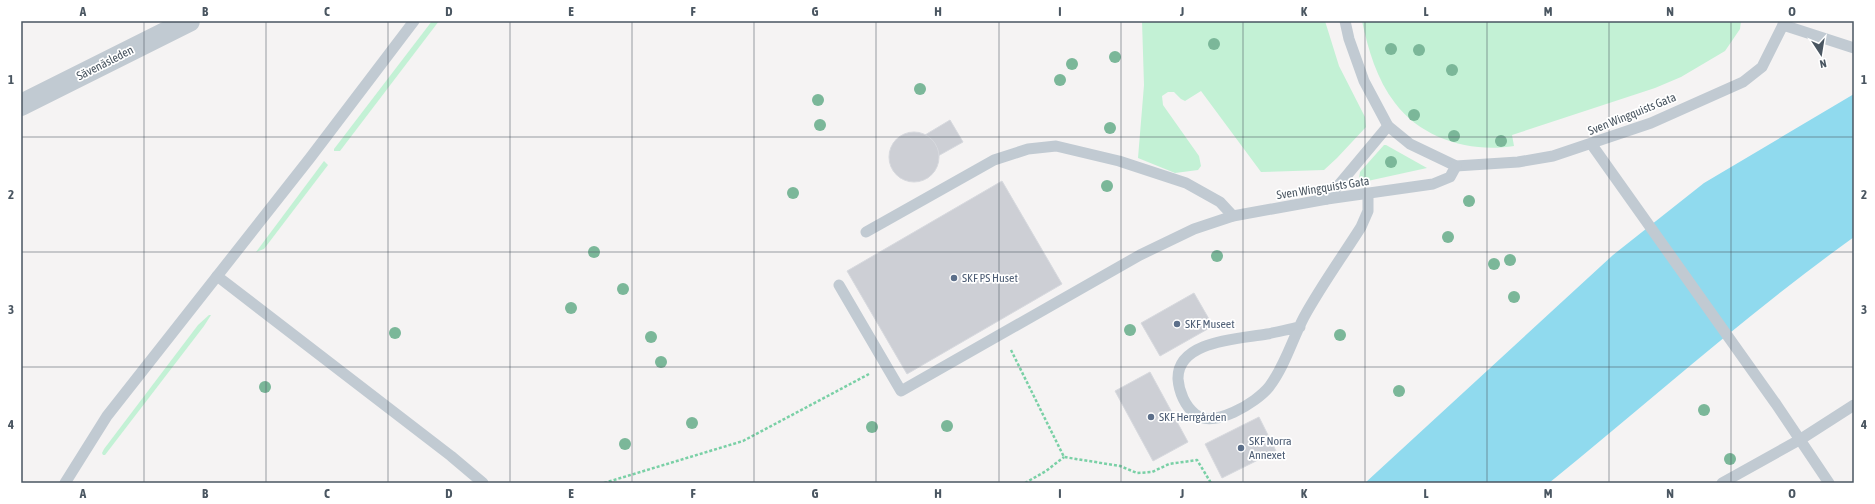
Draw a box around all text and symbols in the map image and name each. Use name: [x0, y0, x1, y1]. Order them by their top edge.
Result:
text: A: [79, 4, 87, 19]
text: B: [202, 4, 209, 19]
text: C: [324, 4, 330, 19]
text: D: [445, 4, 453, 19]
text: E: [568, 4, 574, 19]
text: F: [690, 4, 696, 19]
text: G: [812, 4, 819, 19]
text: H: [934, 4, 942, 19]
text: I: [1058, 4, 1062, 19]
text: J: [1179, 4, 1184, 19]
text: K: [1301, 4, 1308, 19]
text: L: [1423, 4, 1429, 19]
text: M: [1544, 4, 1553, 19]
text: N: [1666, 4, 1674, 19]
text: O: [1788, 4, 1796, 19]
north arrow: [1801, 34, 1841, 74]
street label: Sävenäsleden: [74, 43, 136, 83]
text: N: [1819, 57, 1828, 70]
text: 1: [8, 72, 14, 87]
text: 1: [1861, 72, 1867, 87]
street label: Sven Wingquists Gata: [1586, 90, 1678, 138]
street label: Sven Wingquists Gata: [1276, 174, 1370, 202]
text: 2: [8, 187, 14, 202]
text: 2: [1861, 187, 1867, 202]
place label: SKF PS Huset: [962, 271, 1018, 285]
marker: SKF PS Huset: [949, 273, 959, 283]
text: 3: [8, 302, 14, 317]
text: 3: [1861, 302, 1867, 317]
place label: SKF Museet: [1185, 317, 1235, 331]
marker: SKF Museet: [1172, 319, 1182, 329]
place label: SKF Herrgården: [1159, 410, 1227, 424]
marker: SKF Herrgården: [1146, 412, 1156, 422]
text: 4: [7, 417, 14, 432]
text: 4: [1860, 417, 1867, 432]
place label: SKF Norra Annexet: [1249, 434, 1292, 462]
marker: SKF Norra Annexet: [1236, 443, 1246, 453]
text: A: [79, 486, 87, 501]
text: B: [202, 486, 209, 501]
text: C: [324, 486, 330, 501]
text: D: [445, 486, 453, 501]
text: E: [568, 486, 574, 501]
text: F: [690, 486, 696, 501]
text: G: [812, 486, 819, 501]
text: H: [934, 486, 942, 501]
text: I: [1058, 486, 1062, 501]
text: J: [1179, 486, 1184, 501]
text: K: [1301, 486, 1308, 501]
text: L: [1423, 486, 1429, 501]
text: M: [1544, 486, 1553, 501]
text: N: [1666, 486, 1674, 501]
text: O: [1788, 486, 1796, 501]

